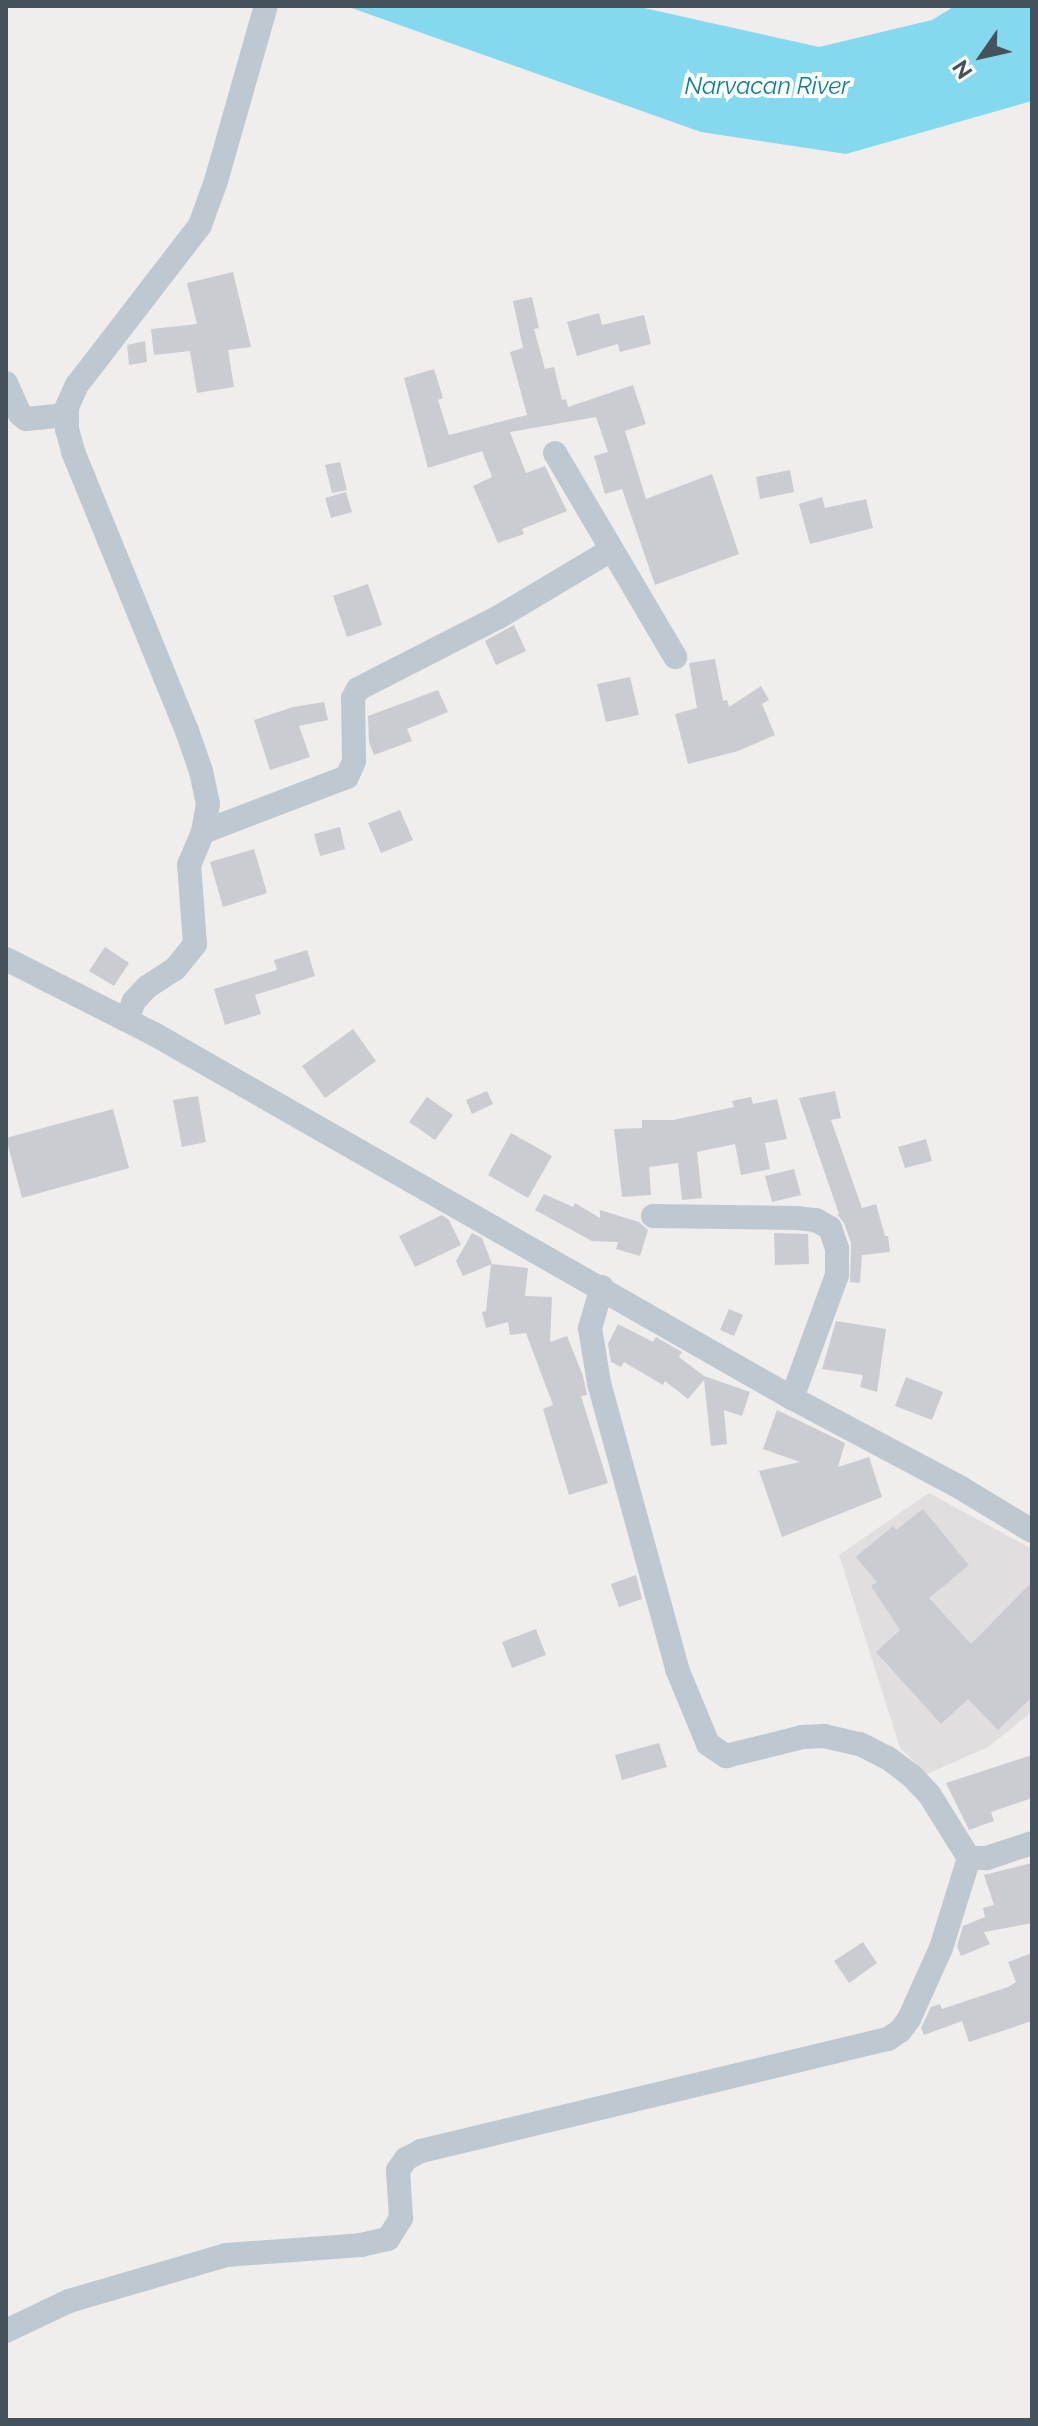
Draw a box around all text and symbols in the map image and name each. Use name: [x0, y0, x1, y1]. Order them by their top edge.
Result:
north arrow: [942, 16, 1022, 96]
text: N: [947, 55, 978, 84]
water label: Narvacan River: [684, 72, 850, 100]

